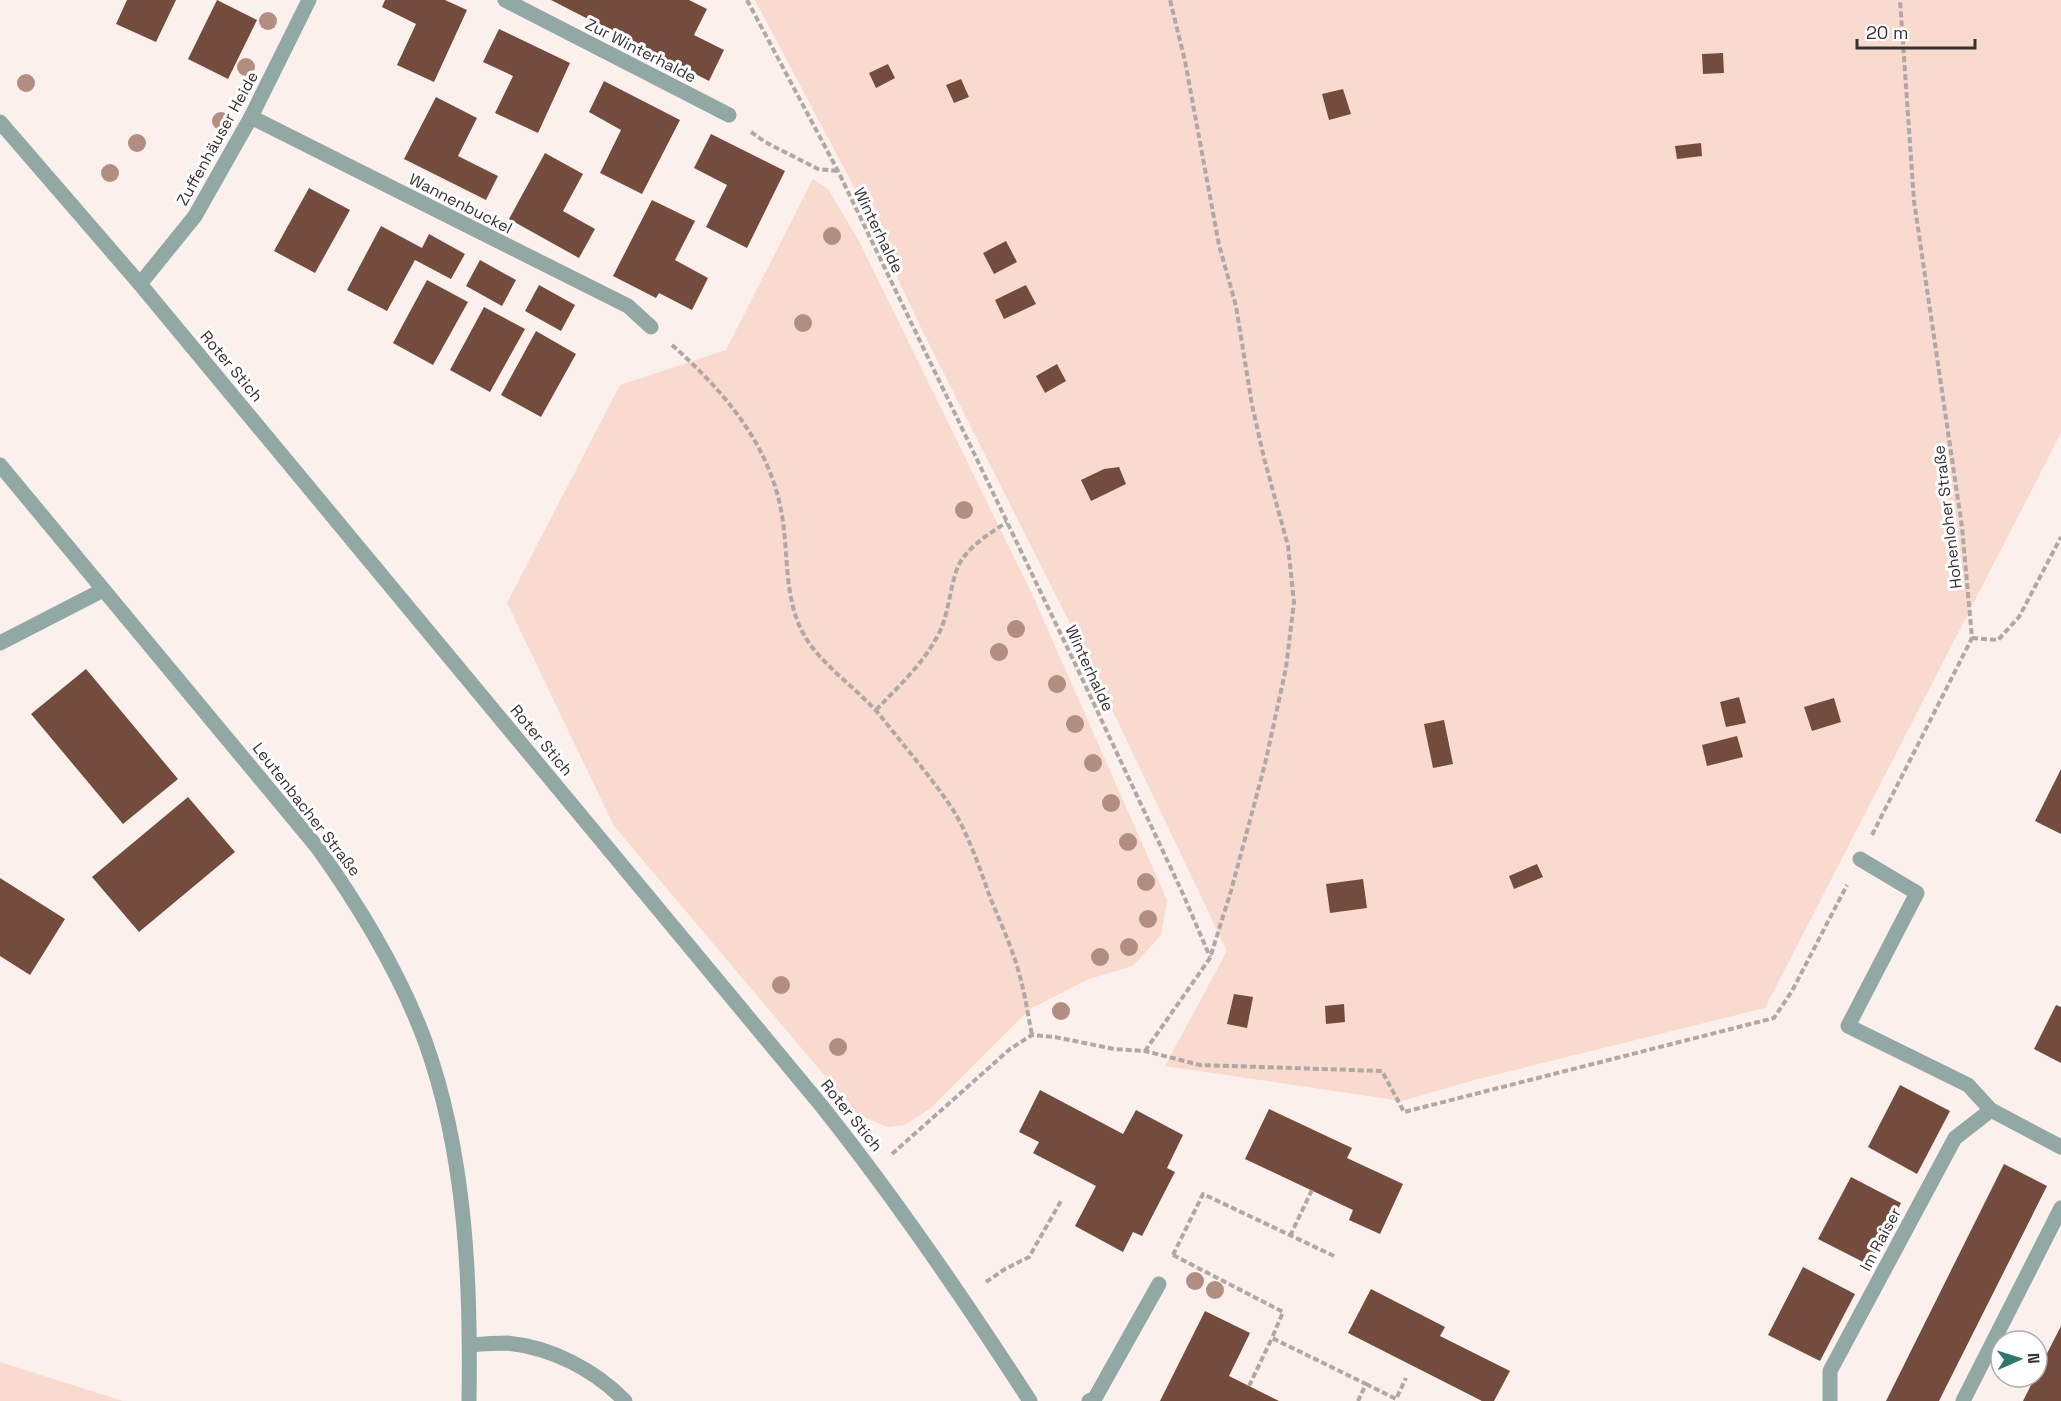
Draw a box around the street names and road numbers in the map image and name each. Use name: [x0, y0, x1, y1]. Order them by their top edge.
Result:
street label: Zur Winterhalde: [582, 13, 700, 87]
street label: Zuffenhäuser Heide: [172, 67, 263, 209]
street label: Wannenbuckel: [406, 168, 516, 238]
street label: Winterhalde: [849, 184, 908, 277]
street label: Roter Stich: [196, 326, 268, 406]
street label: Hohenloher Straße: [1928, 444, 1967, 590]
street label: Winterhalde: [1060, 622, 1119, 715]
street label: Roter Stich: [506, 700, 578, 780]
street label: Leutenbacher Straße: [248, 738, 365, 880]
street label: Roter Stich: [816, 1075, 887, 1156]
street label: Im Raiser: [1855, 1204, 1906, 1275]

